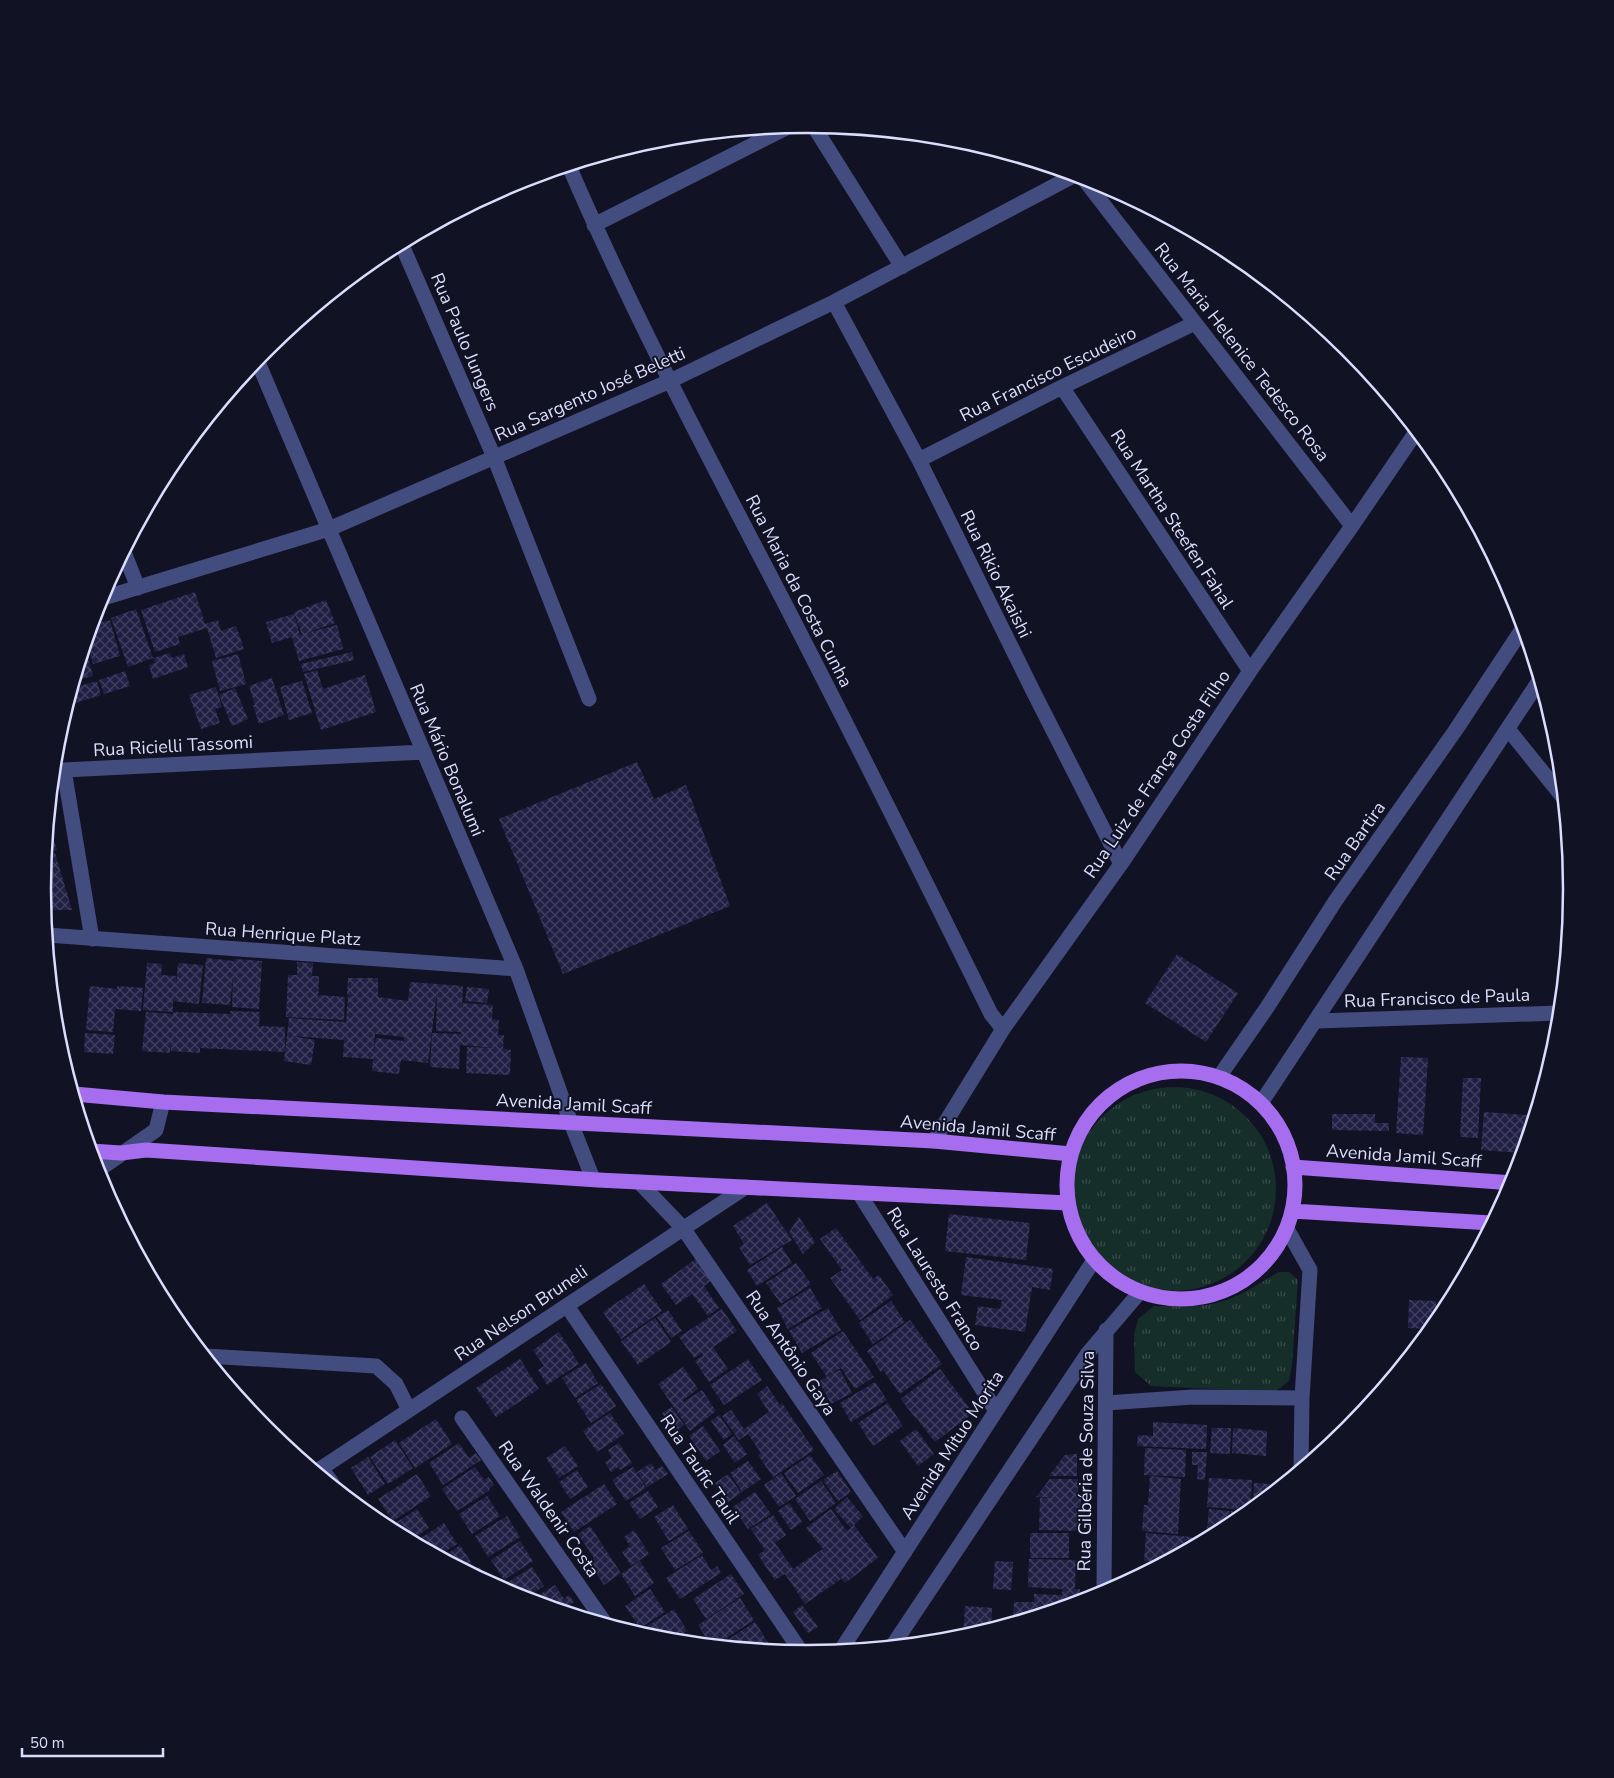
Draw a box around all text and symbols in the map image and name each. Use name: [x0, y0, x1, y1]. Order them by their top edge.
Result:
street label: Rua Maria Helenice Tedesco Rosa: [1149, 238, 1335, 466]
street label: Rua Paulo Jungers: [425, 269, 505, 415]
street label: Rua Francisco Escudeiro: [956, 321, 1140, 427]
street label: Rua Sargento José Beletti: [491, 341, 689, 447]
street label: Rua Martha Steefen Fahal: [1105, 425, 1239, 614]
street label: Rua Maria da Costa Cunha: [740, 491, 858, 691]
street label: Rua Rikio Akaishi: [955, 506, 1037, 642]
street label: Rua Luiz de França Costa Filho: [1078, 665, 1236, 883]
street label: Rua Mário Bonalumi: [404, 680, 490, 840]
street label: Rua Ricielli Tassomi: [92, 730, 254, 762]
street label: Rua Bartira: [1319, 797, 1391, 885]
street label: Rua Henrique Platz: [204, 917, 362, 951]
street label: Rua Francisco de Paula: [1344, 983, 1530, 1013]
street label: Avenida Jamil Scaff: [496, 1088, 653, 1120]
street label: Avenida Jamil Scaff: [899, 1109, 1058, 1147]
street label: Avenida Jamil Scaff: [1325, 1139, 1484, 1173]
street label: Rua Lauresto Franco: [881, 1203, 989, 1355]
street label: Rua Nelson Bruneli: [450, 1259, 592, 1367]
street label: Rua Antônio Gaya: [740, 1286, 842, 1420]
street label: Rua Gilbéria de Souza Silva: [1072, 1350, 1100, 1572]
street label: Avenida Mituo Morita: [895, 1366, 1009, 1524]
street label: Rua Taufic Tauil: [655, 1410, 746, 1529]
street label: Rua Waldenir Costa: [493, 1436, 605, 1582]
scale bar: [22, 1726, 164, 1758]
text: 50 m: [30, 1733, 65, 1753]

